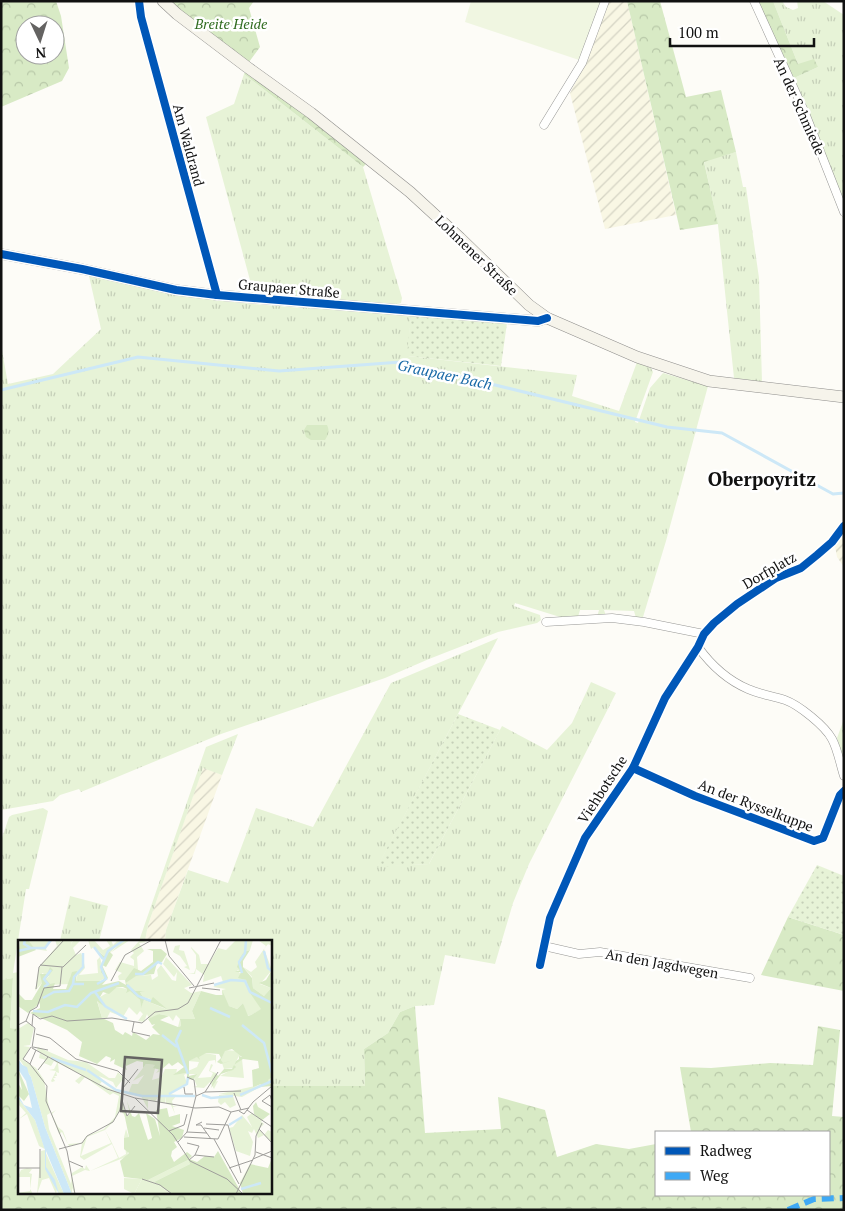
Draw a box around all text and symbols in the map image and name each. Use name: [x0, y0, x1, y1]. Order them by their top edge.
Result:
park label: Breite Heide: [194, 14, 268, 33]
north arrow: [15, 15, 65, 65]
scale bar: [670, 15, 814, 47]
text: 100 m: [678, 22, 719, 42]
text: N: [35, 44, 47, 63]
street label: An der Schmiede: [770, 54, 830, 158]
street label: Am Waldrand: [169, 102, 209, 189]
street label: Lohmener Straße: [432, 211, 522, 299]
street label: Graupaer Straße: [237, 274, 341, 302]
water label: Graupaer Bach: [396, 354, 494, 394]
district label: Oberpoyritz: [708, 466, 816, 491]
street label: Dorfplatz: [739, 547, 799, 593]
street label: Viehbotsche: [573, 751, 631, 827]
street label: An der Rysselkuppe: [696, 774, 816, 836]
inset map: [18, 940, 271, 1194]
street label: An den Jagdwegen: [604, 944, 721, 982]
legend: [655, 1131, 830, 1196]
text: Radweg: [700, 1140, 753, 1160]
text: Weg: [700, 1165, 730, 1185]

